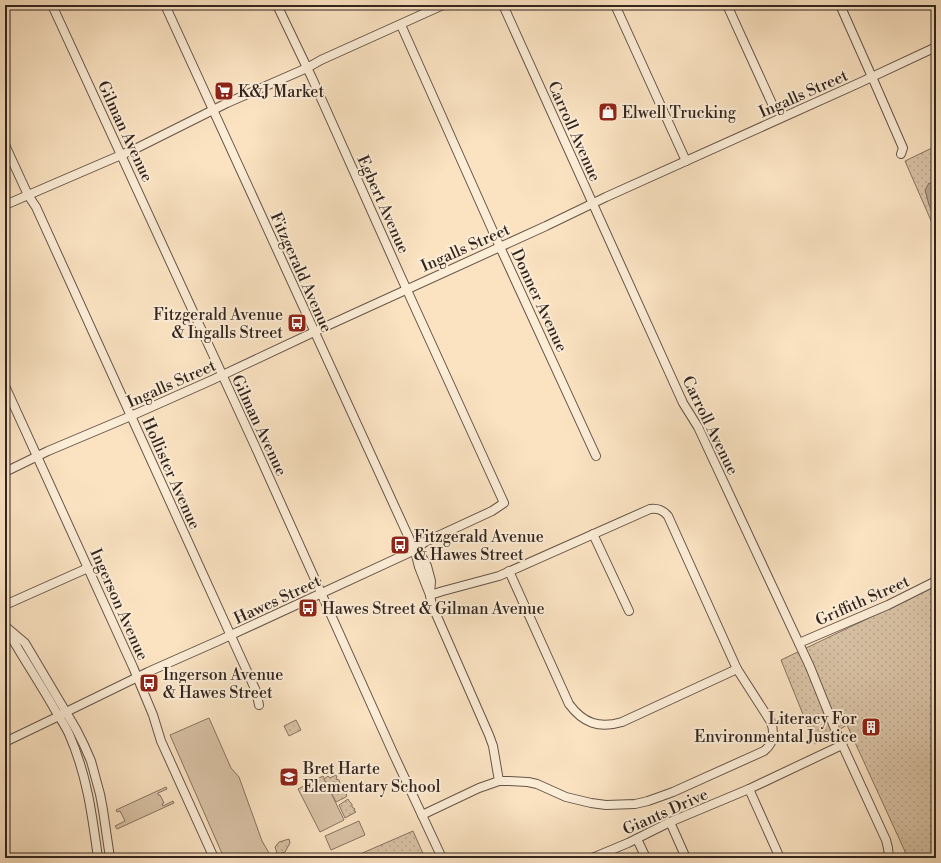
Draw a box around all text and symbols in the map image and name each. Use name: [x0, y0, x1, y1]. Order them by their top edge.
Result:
street label: Ingalls Street: [756, 65, 851, 122]
street label: Gilman Avenue: [93, 78, 157, 185]
street label: Carroll Avenue: [543, 78, 605, 185]
supermarket icon: K&J Market: [213, 80, 235, 102]
place label: K&J Market: [238, 82, 324, 102]
shop icon: Elwell Trucking: [597, 101, 619, 123]
place label: Elwell Trucking: [622, 103, 737, 123]
street label: Egbert Avenue: [352, 152, 414, 257]
street label: Fitzgerald Avenue: [266, 209, 337, 336]
street label: Ingalls Street: [418, 219, 513, 276]
street label: Donner Avenue: [506, 246, 572, 355]
place label: Fitzgerald Avenue & Ingalls Street: [153, 305, 283, 343]
bus stop icon: Fitzgerald Avenue & Ingalls Street: [286, 312, 308, 334]
street label: Ingalls Street: [124, 355, 219, 412]
street label: Gilman Avenue: [227, 372, 291, 479]
street label: Carroll Avenue: [678, 373, 743, 478]
street label: Hollister Avenue: [137, 414, 205, 532]
place label: Fitzgerald Avenue & Hawes Street: [414, 527, 544, 565]
bus stop icon: Fitzgerald Avenue & Hawes Street: [389, 534, 411, 556]
street label: Ingerson Avenue: [85, 545, 153, 663]
street label: Hawes Street: [231, 571, 324, 629]
street label: Griffith Street: [812, 571, 913, 631]
bus stop icon: Hawes Street & Gilman Avenue: [297, 597, 319, 619]
place label: Hawes Street & Gilman Avenue: [322, 599, 544, 619]
place label: Ingerson Avenue & Hawes Street: [163, 665, 283, 703]
bus stop icon: Ingerson Avenue & Hawes Street: [138, 672, 160, 694]
place label: Literacy For Environmental Justice: [694, 709, 857, 747]
building icon: Literacy For Environmental Justice: [860, 716, 882, 738]
place label: Bret Harte Elementary School: [302, 759, 441, 797]
school or university icon: Bret Harte Elementary School: [278, 766, 300, 788]
street label: Giants Drive: [620, 784, 711, 840]

